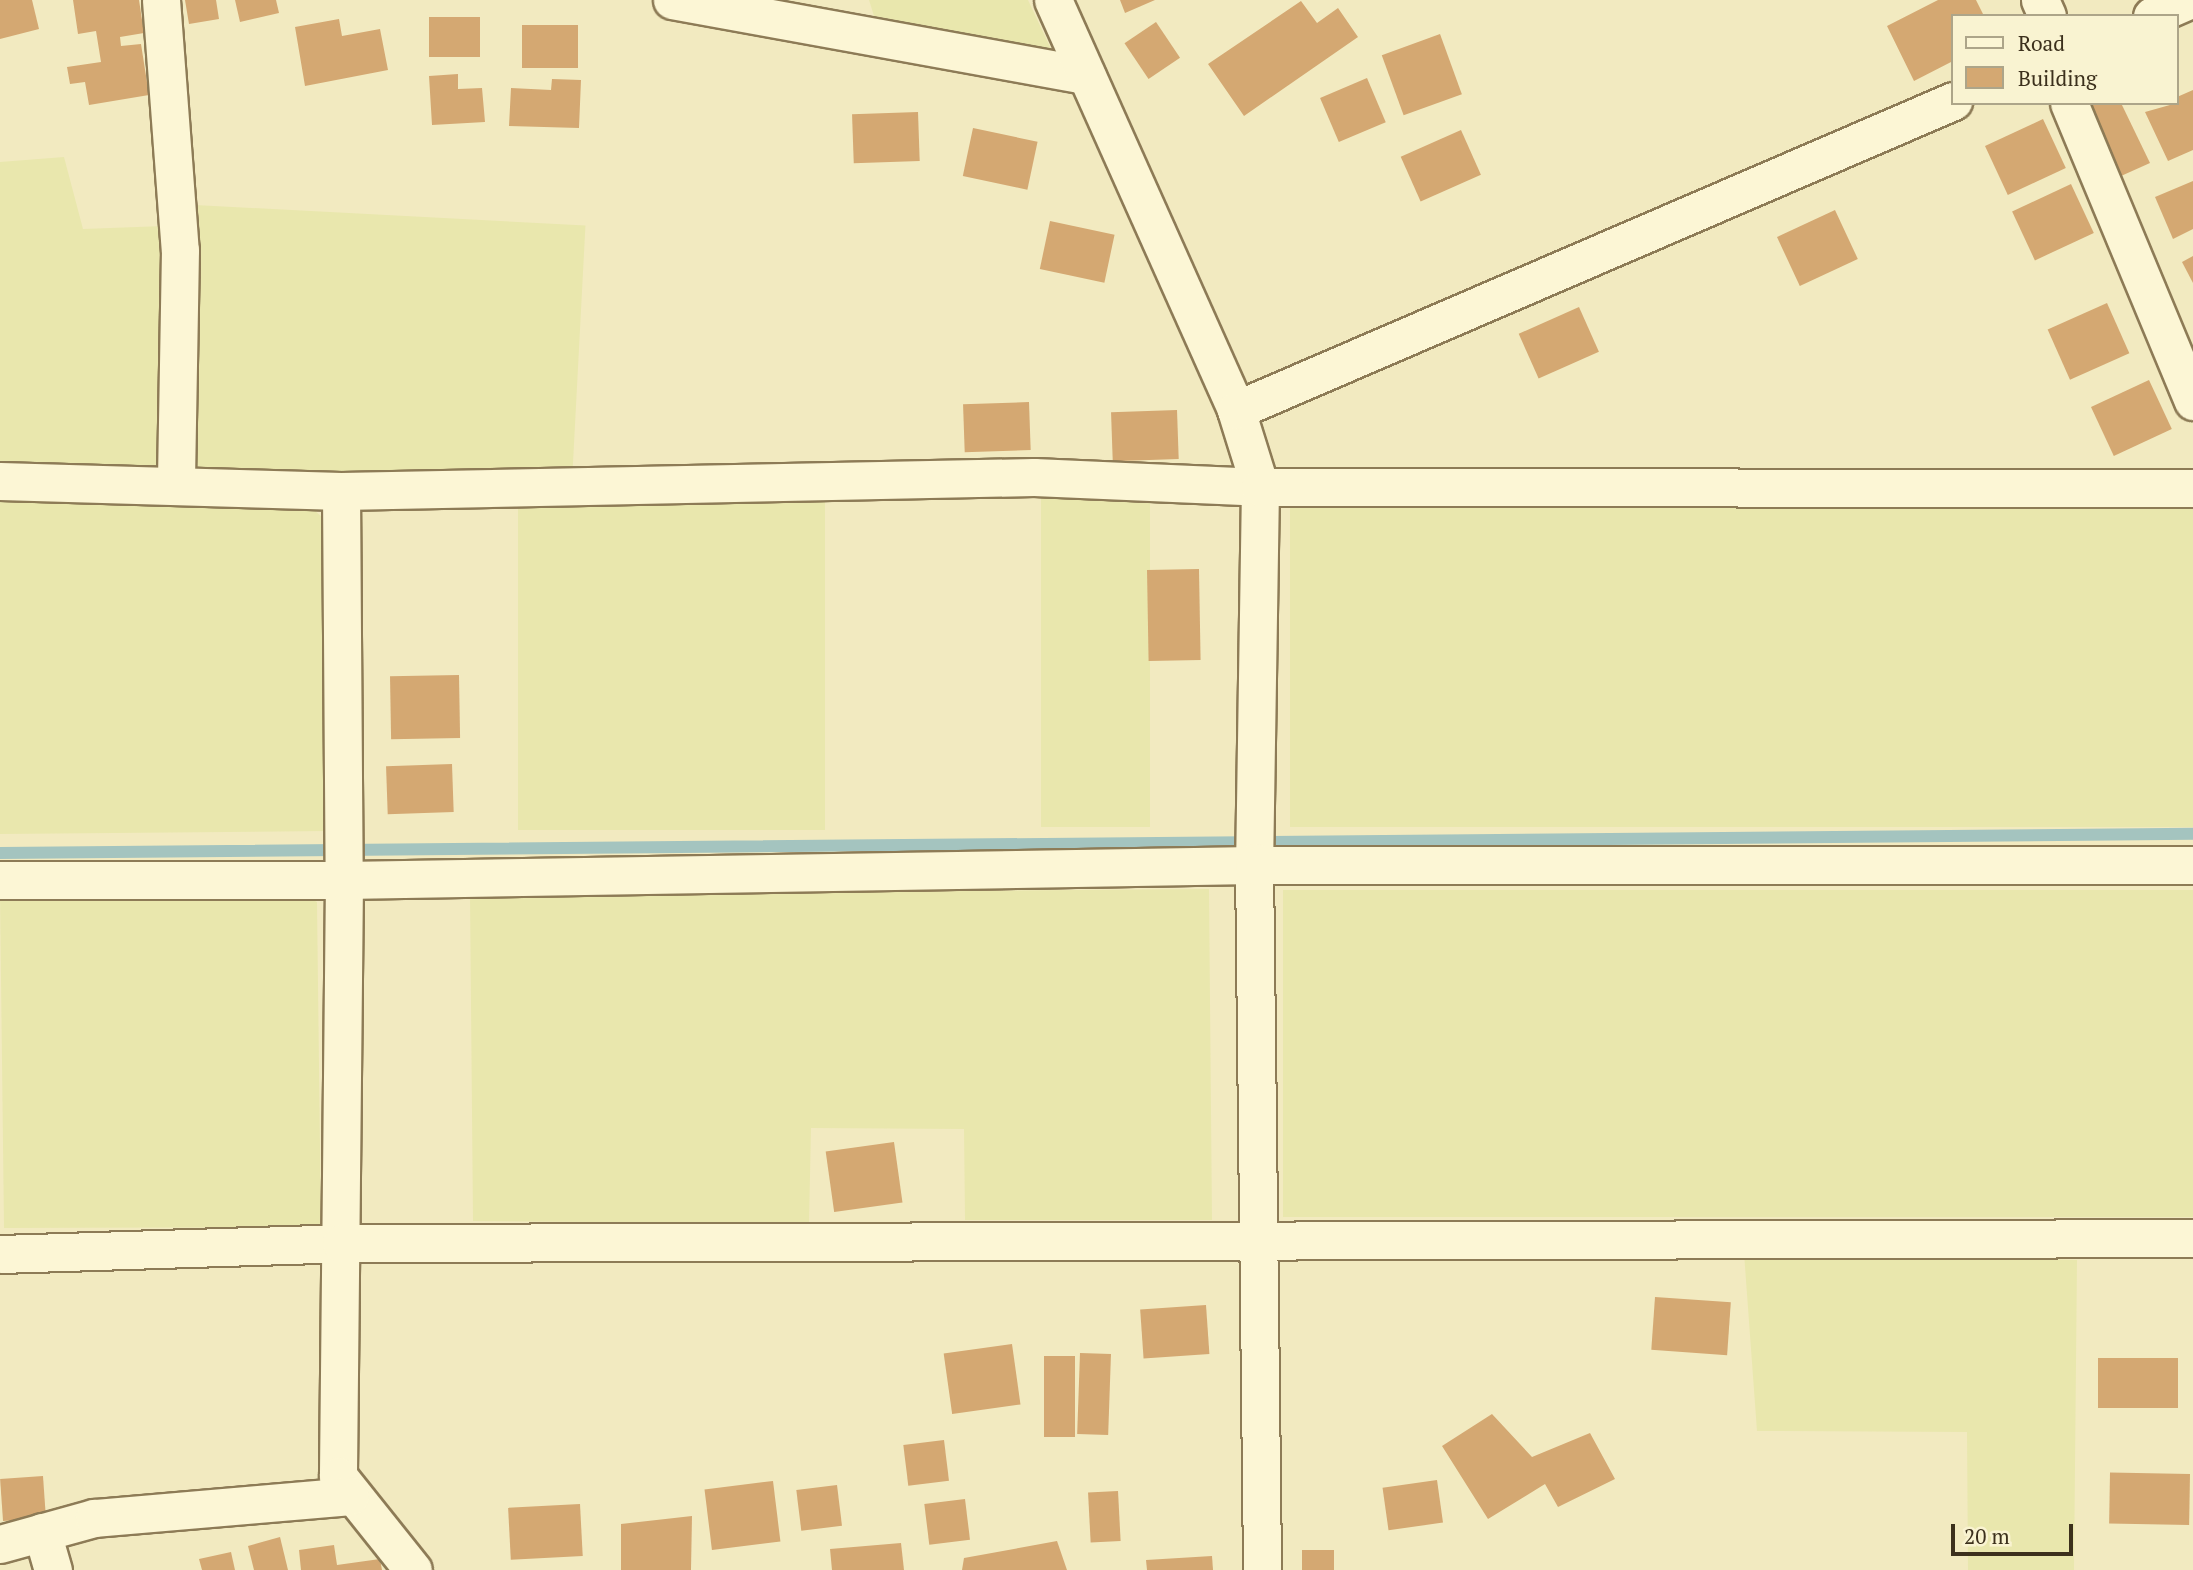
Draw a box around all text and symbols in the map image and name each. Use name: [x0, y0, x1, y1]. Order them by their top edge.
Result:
legend: [1952, 14, 2179, 105]
text: Road: [2018, 29, 2065, 57]
text: Building: [2018, 64, 2097, 92]
scale bar: [1955, 1510, 2078, 1554]
text: 20 m: [1964, 1522, 2010, 1550]

